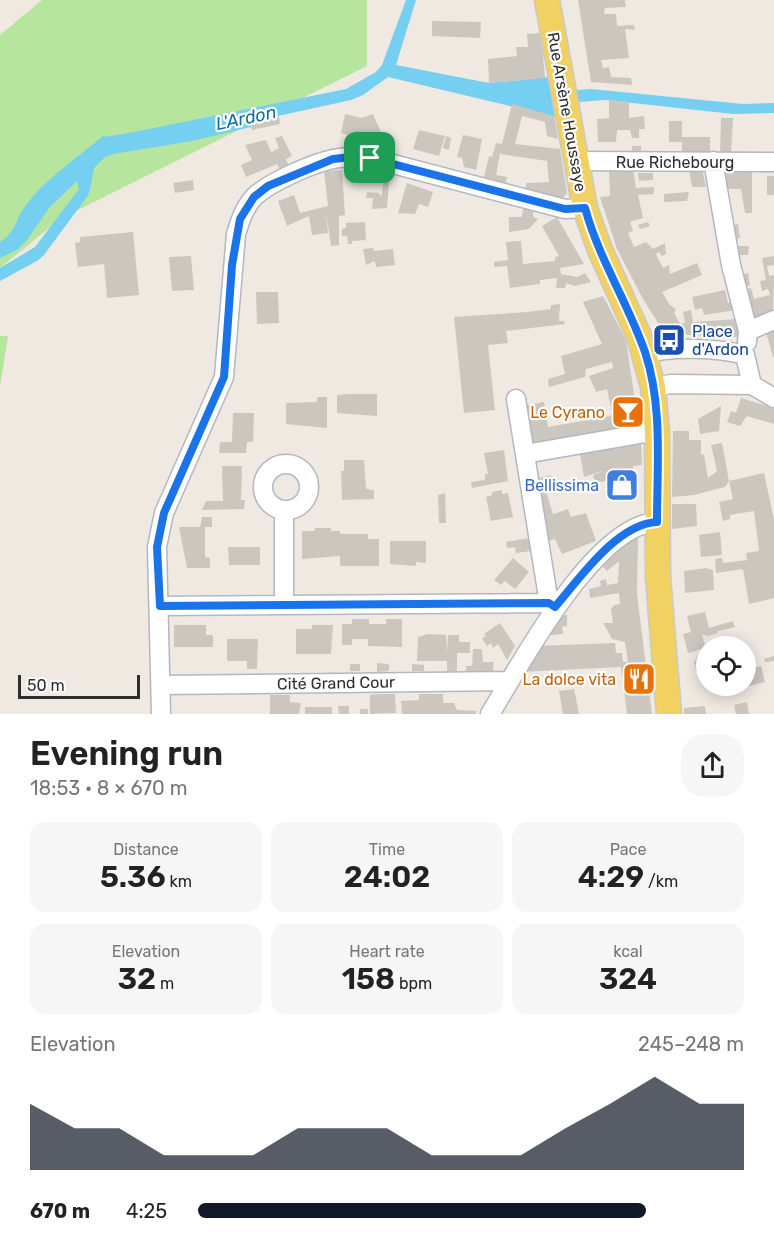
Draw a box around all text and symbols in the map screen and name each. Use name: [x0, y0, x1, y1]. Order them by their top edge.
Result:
street label: Rue Arsène Houssaye: [544, 31, 590, 193]
water label: L'Ardon: [214, 101, 278, 135]
pin: [344, 132, 395, 183]
icon: arrive: [353, 141, 386, 174]
street label: Rue Richebourg: [616, 153, 734, 172]
bus stop icon: Place d'Ardon: [651, 322, 687, 358]
place label: Place d'Ardon: [692, 322, 749, 359]
bar icon: Le Cyrano: [610, 394, 646, 430]
place label: Le Cyrano: [530, 403, 605, 422]
shop icon: Bellissima: [604, 467, 640, 503]
place label: Bellissima: [524, 476, 599, 495]
map controls: [696, 636, 756, 696]
button: locate: [696, 636, 756, 696]
restaurant icon: La dolce vita: [621, 661, 657, 697]
place label: La dolce vita: [523, 670, 616, 689]
scale bar: [18, 672, 140, 700]
street label: Cité Grand Cour: [277, 672, 395, 694]
text: 50 m: [27, 676, 65, 695]
text: Evening run: [30, 734, 223, 773]
button: share: [681, 734, 744, 797]
text: 18:53 · 8 × 670 m: [30, 776, 187, 800]
text: Distance: [113, 840, 179, 859]
text: Time: [369, 840, 405, 859]
text: Pace: [610, 840, 646, 859]
text: 5.36: [100, 859, 166, 895]
text: 24:02: [344, 859, 430, 895]
text: 4:29: [578, 859, 644, 895]
text: km: [166, 872, 192, 891]
text: /km: [644, 872, 678, 891]
text: Elevation: [112, 942, 180, 961]
text: Heart rate: [349, 942, 425, 961]
text: kcal: [613, 942, 643, 961]
text: 32: [118, 961, 156, 997]
text: 158: [342, 961, 395, 997]
text: 324: [599, 961, 657, 997]
text: m: [156, 974, 174, 993]
text: bpm: [395, 974, 432, 993]
text: Elevation: [30, 1032, 116, 1056]
text: 245–248 m: [638, 1032, 744, 1056]
text: 670 m: [30, 1199, 90, 1223]
text: 4:25: [126, 1199, 167, 1223]

